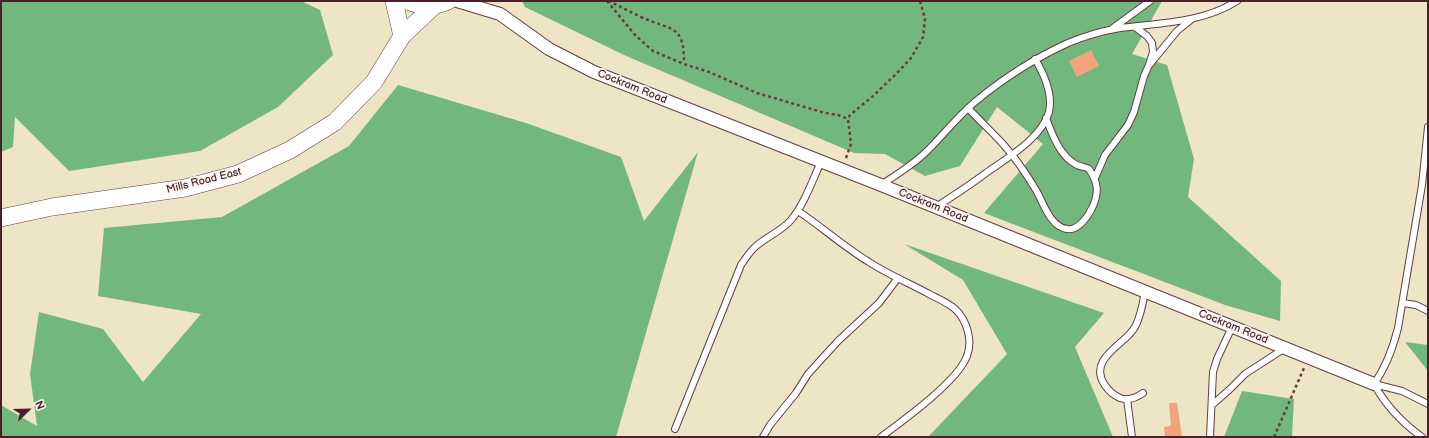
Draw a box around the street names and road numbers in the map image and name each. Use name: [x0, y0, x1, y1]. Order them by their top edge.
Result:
street label: Cockram Road: [595, 67, 669, 107]
street label: Mills Road East: [165, 165, 243, 197]
street label: Cockram Road: [896, 186, 970, 226]
street label: Cockram Road: [1196, 307, 1270, 347]

